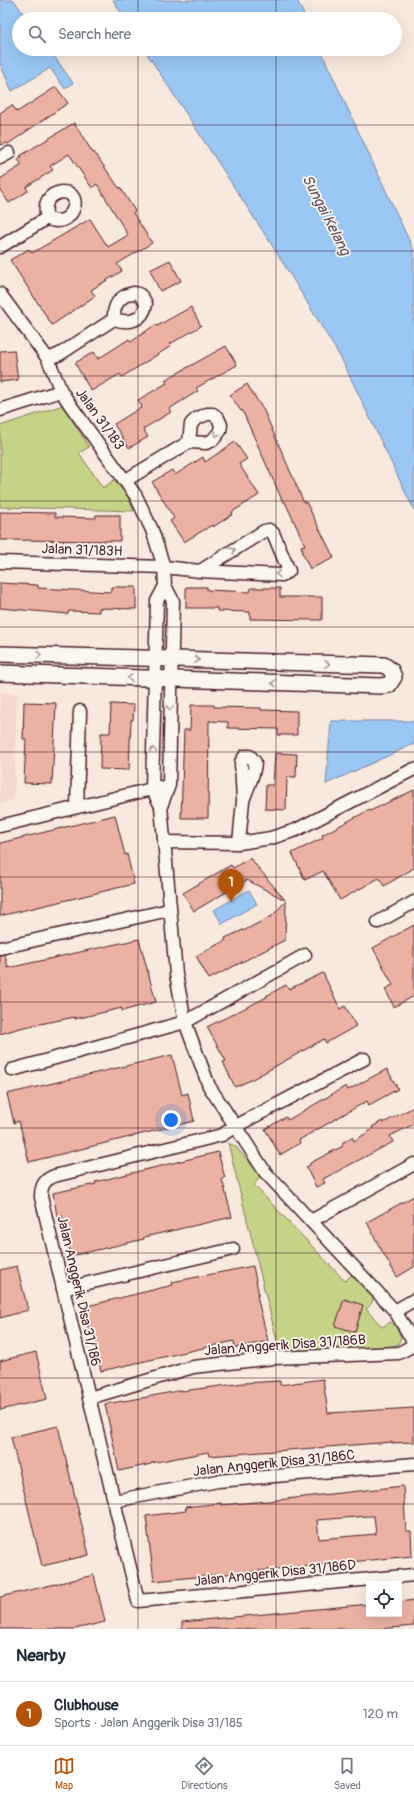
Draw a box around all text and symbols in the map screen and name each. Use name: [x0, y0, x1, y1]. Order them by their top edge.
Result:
search box: [12, 12, 402, 56]
icon: search: [26, 23, 48, 45]
text: Search here: [58, 25, 131, 44]
water label: Sungai Kelang: [298, 172, 355, 260]
street label: Jalan 31/183: [72, 385, 128, 453]
one-way arrow: [214, 430, 221, 437]
street label: Jalan 31/183H: [41, 540, 123, 560]
one-way arrow: [229, 548, 236, 555]
one-way arrow: [275, 570, 281, 578]
one-way arrow: [36, 651, 42, 659]
one-way arrow: [194, 655, 200, 664]
one-way arrow: [324, 659, 330, 668]
one-way arrow: [127, 673, 133, 682]
one-way arrow: [271, 678, 277, 687]
one-way arrow: [166, 705, 175, 711]
one-way arrow: [149, 747, 157, 753]
pin: 1: [218, 869, 244, 902]
your location: [161, 1110, 181, 1130]
street label: Jalan Anggerik Disa 31/186: [53, 1214, 105, 1368]
street label: Jalan Anggerik Disa 31/186B: [204, 1331, 366, 1359]
street label: Jalan Anggerik Disa 31/186C: [192, 1446, 356, 1480]
street label: Jalan Anggerik Disa 31/186D: [193, 1556, 357, 1590]
map controls: [366, 1581, 402, 1617]
button: locate: [366, 1581, 402, 1617]
text: Nearby: [16, 1645, 65, 1666]
text: Clubhouse: [54, 1696, 118, 1715]
text: 1: [26, 1706, 32, 1722]
text: 120 m: [362, 1706, 398, 1722]
text: Sports · Jalan Anggerik Disa 31/185: [54, 1715, 243, 1731]
tab: Map: [53, 1755, 75, 1792]
tab: Directions: [181, 1755, 228, 1792]
tab: Saved: [334, 1755, 361, 1792]

